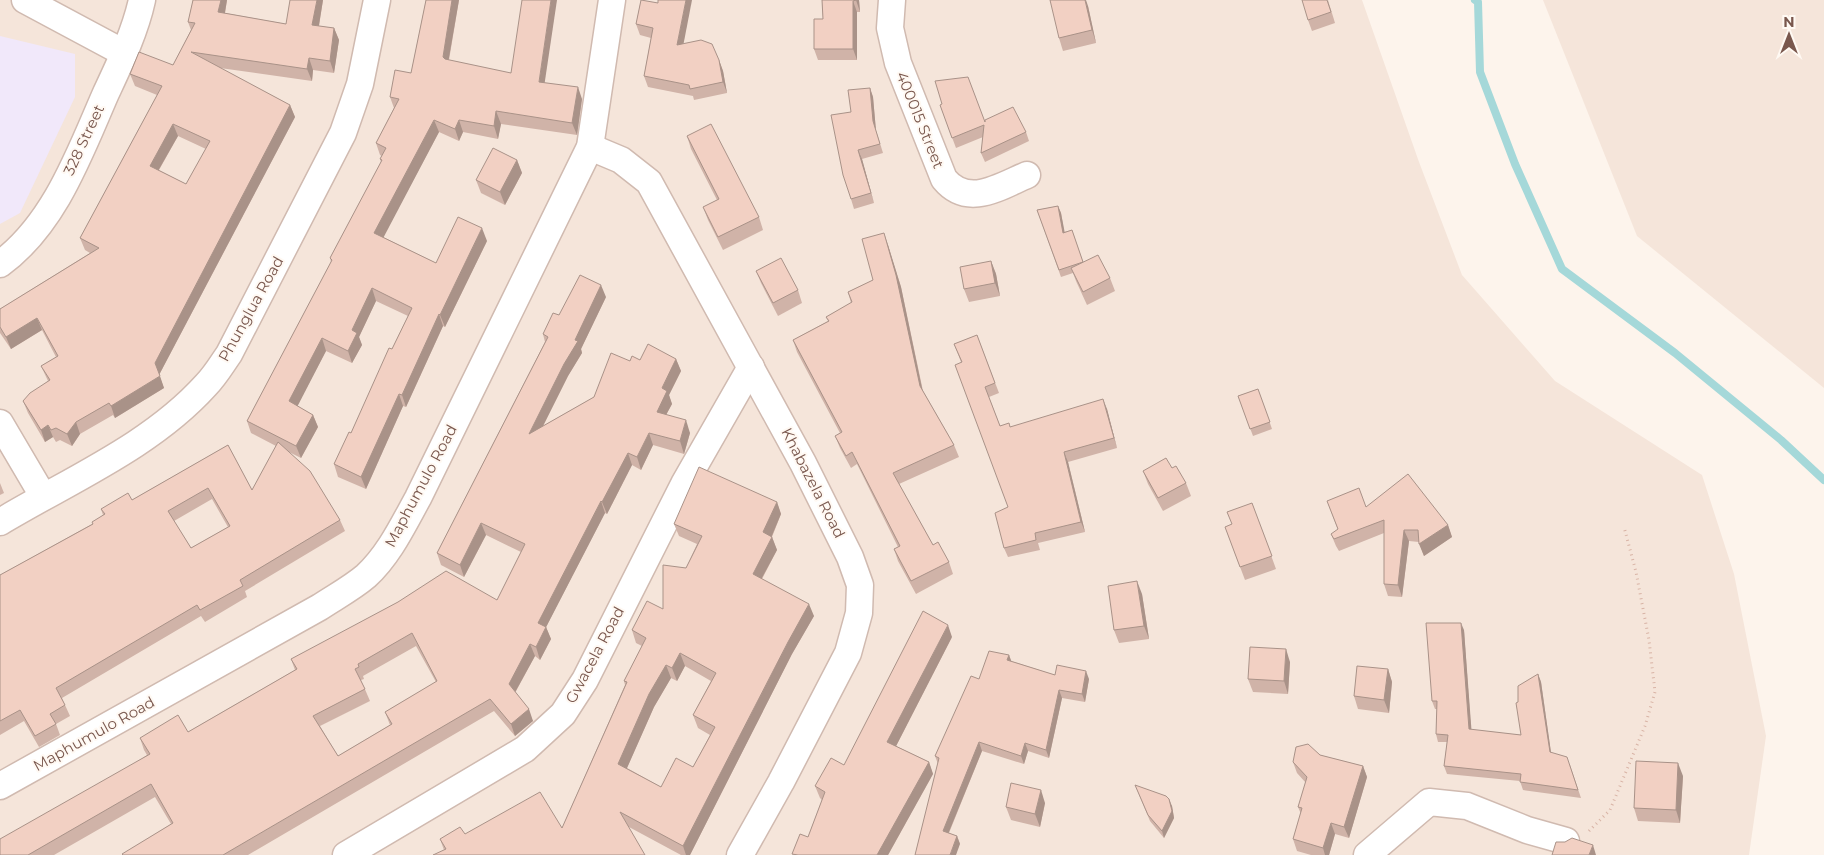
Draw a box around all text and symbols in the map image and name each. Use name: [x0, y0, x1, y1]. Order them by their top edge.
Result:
north arrow: [1764, 10, 1814, 60]
text: N: [1783, 13, 1795, 31]
street label: 400015 Street: [892, 69, 949, 171]
street label: 328 Street: [59, 101, 108, 178]
street label: Phunglua Road: [214, 253, 287, 365]
street label: Maphumulo Road: [380, 421, 461, 550]
street label: Khabazela Road: [777, 424, 849, 541]
street label: Gwacela Road: [561, 603, 628, 706]
street label: Maphumulo Road: [30, 692, 158, 775]

